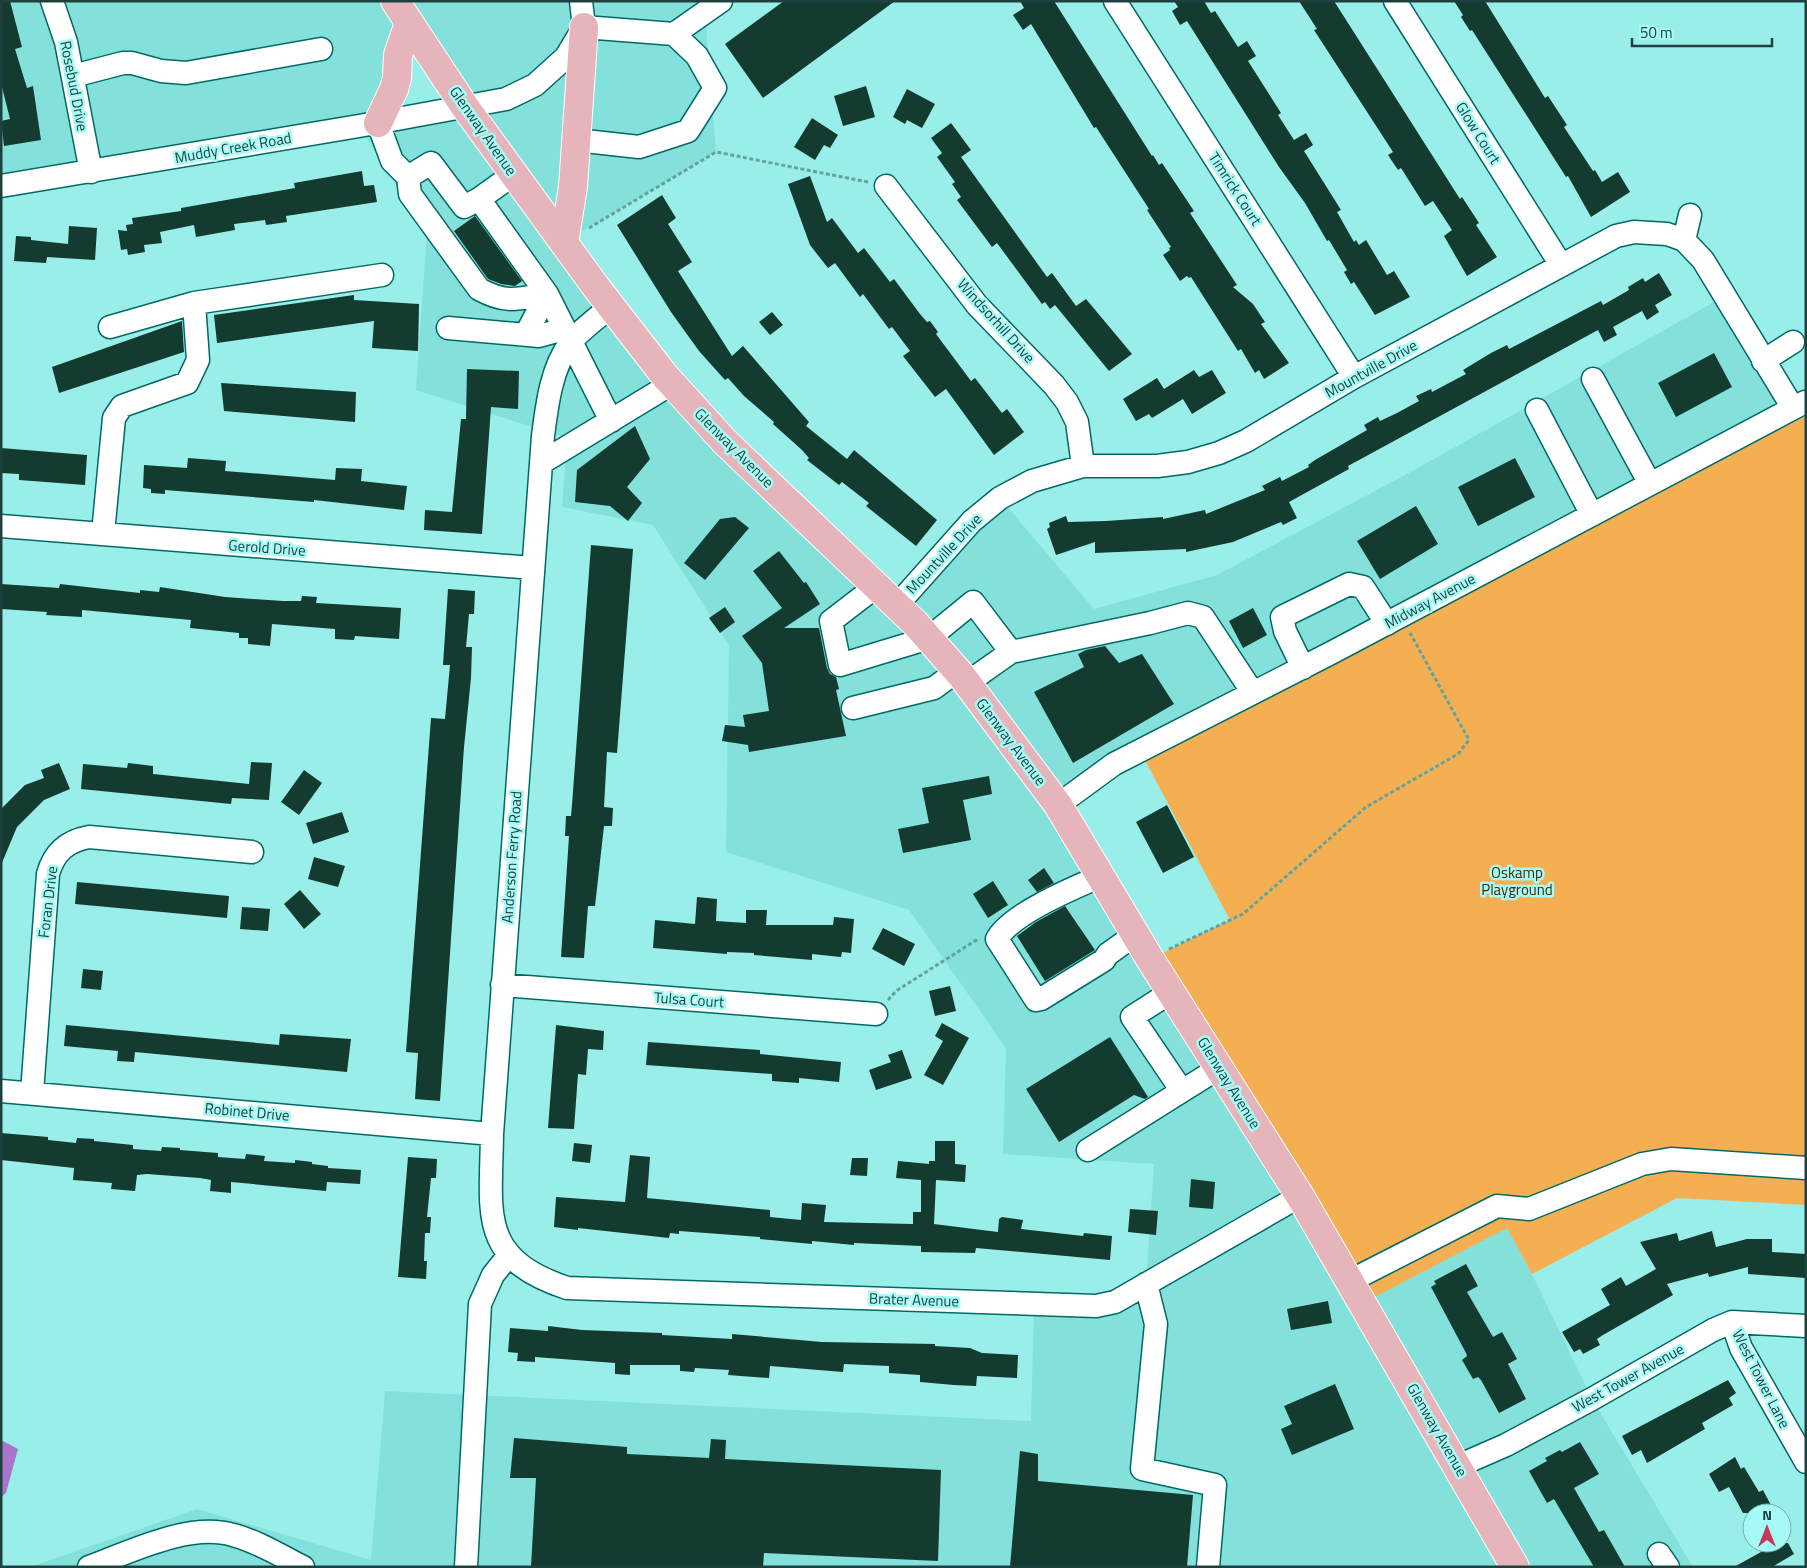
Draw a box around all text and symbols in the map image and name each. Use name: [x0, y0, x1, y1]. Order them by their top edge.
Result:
scale bar: [1632, 15, 1772, 47]
text: 50 m: [1640, 21, 1673, 44]
street label: Rosebud Drive: [54, 39, 95, 133]
street label: Glenway Avenue: [444, 81, 523, 180]
street label: Glow Court: [1450, 97, 1507, 169]
street label: Muddy Creek Road: [173, 126, 293, 169]
street label: Timrick Court: [1203, 147, 1268, 231]
street label: Windsorhill Drive: [952, 273, 1041, 368]
street label: Mountville Drive: [1320, 334, 1421, 404]
street label: Glenway Avenue: [689, 403, 779, 493]
street label: Mountville Drive: [900, 508, 987, 599]
street label: Gerold Drive: [228, 533, 306, 562]
street label: Midway Avenue: [1380, 567, 1479, 634]
street label: Glenway Avenue: [971, 693, 1052, 790]
street label: Anderson Ferry Road: [495, 790, 528, 924]
park label: Oskamp Playground: [1481, 861, 1553, 901]
street label: Foran Drive: [32, 865, 63, 939]
street label: Tulsa Court: [653, 986, 726, 1013]
street label: Glenway Avenue: [1192, 1032, 1267, 1133]
street label: Robinet Drive: [204, 1096, 290, 1127]
street label: Brater Avenue: [869, 1286, 959, 1313]
street label: West Tower Lane: [1727, 1325, 1796, 1432]
street label: West Tower Avenue: [1568, 1337, 1688, 1418]
street label: Glenway Avenue: [1401, 1379, 1474, 1481]
north arrow: [1742, 1503, 1792, 1553]
text: N: [1762, 1504, 1772, 1525]

